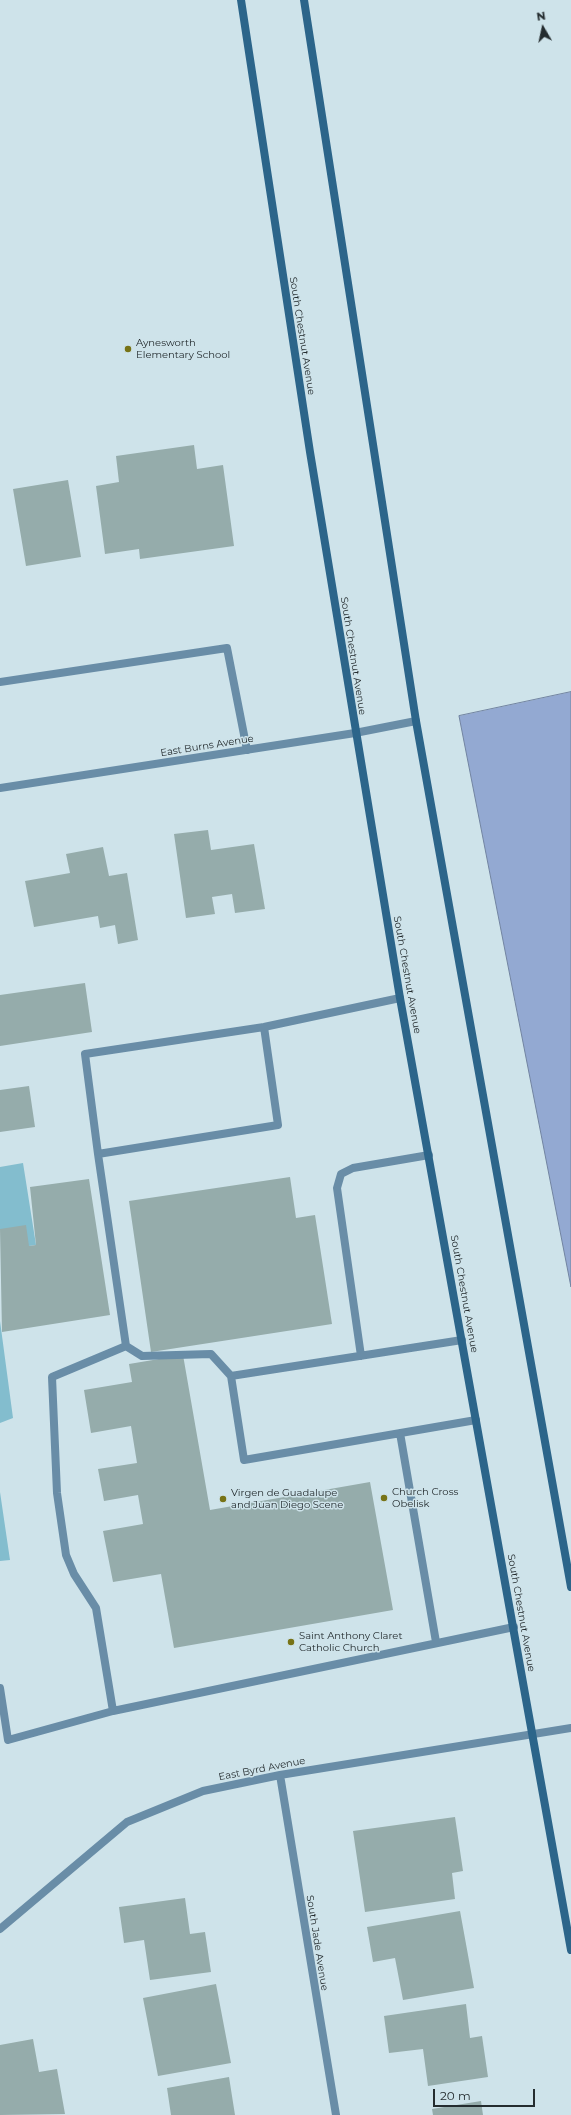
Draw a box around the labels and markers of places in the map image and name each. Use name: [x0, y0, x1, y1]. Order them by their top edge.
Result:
place label: Aynesworth Elementary School: [136, 337, 230, 360]
marker: Aynesworth Elementary School: [123, 344, 133, 354]
place label: Church Cross Obelisk: [392, 1486, 458, 1510]
place label: Virgen de Guadalupe and Juan Diego Scene: [231, 1487, 343, 1510]
marker: Church Cross Obelisk: [379, 1493, 389, 1503]
marker: Virgen de Guadalupe and Juan Diego Scene: [218, 1494, 228, 1504]
place label: Saint Anthony Claret Catholic Church: [299, 1630, 402, 1654]
marker: Saint Anthony Claret Catholic Church: [286, 1637, 296, 1647]

